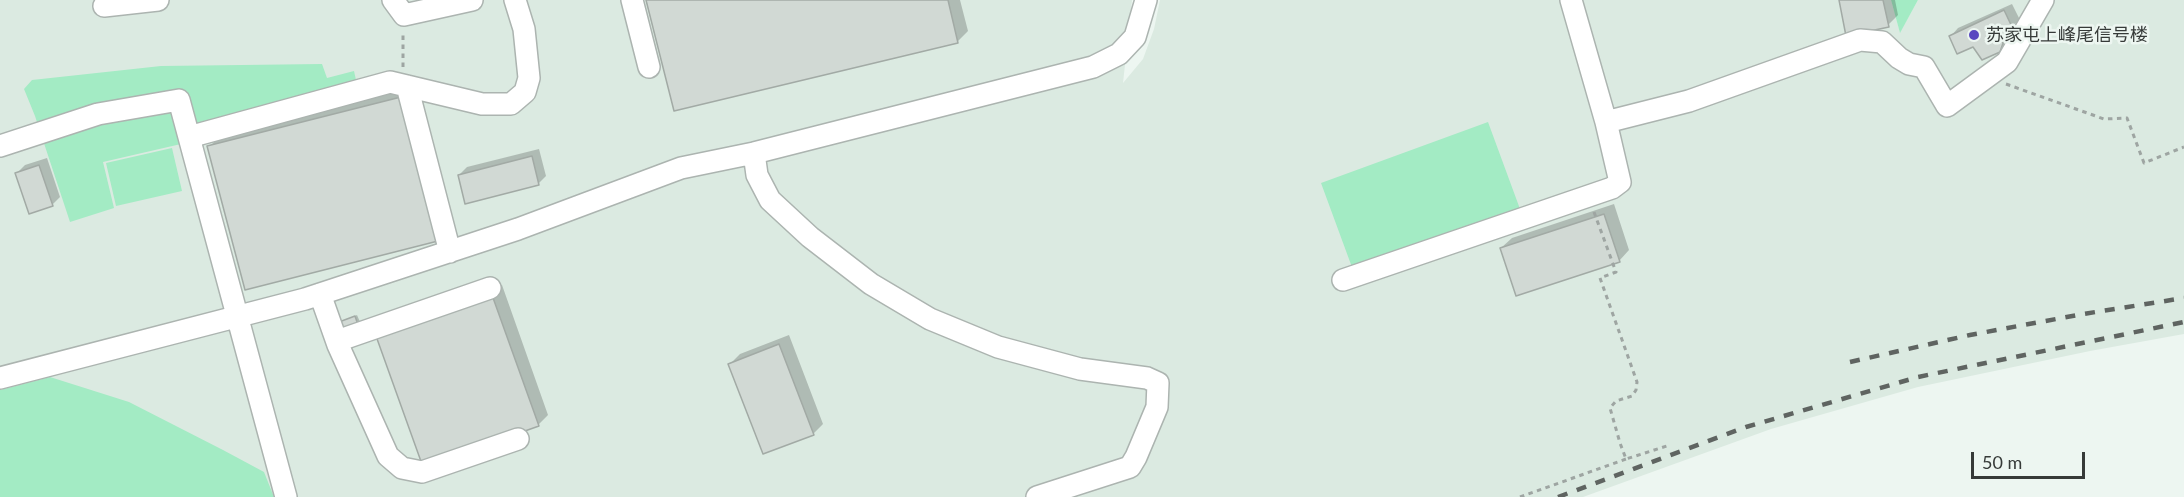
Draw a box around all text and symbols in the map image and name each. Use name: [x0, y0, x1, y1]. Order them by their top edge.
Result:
place label: 苏家屯上峰尾信号楼: [1986, 24, 2148, 46]
marker: 苏家屯上峰尾信号楼: [1967, 28, 1981, 42]
scale bar: [1974, 440, 2088, 478]
text: 50 m: [1982, 451, 2022, 473]

